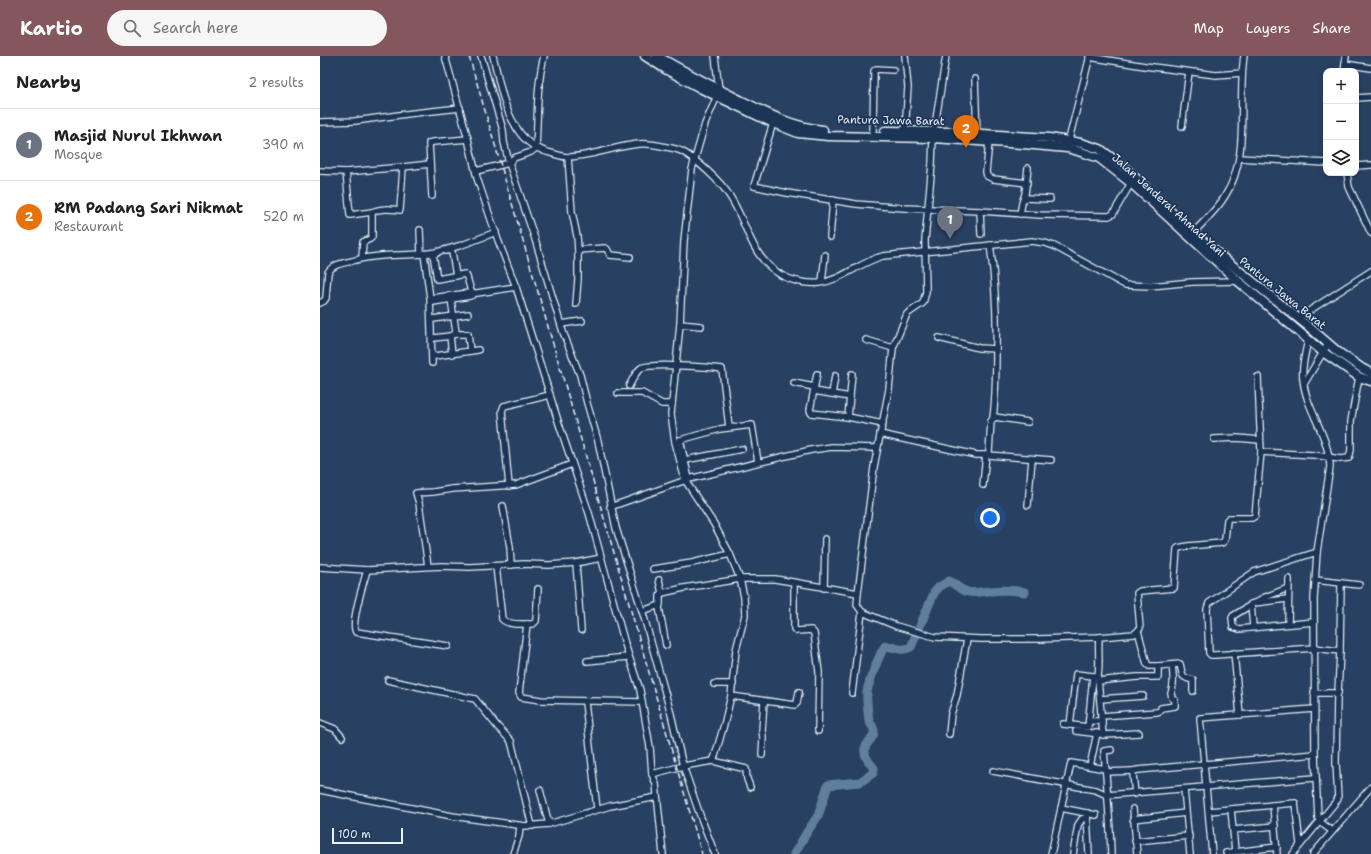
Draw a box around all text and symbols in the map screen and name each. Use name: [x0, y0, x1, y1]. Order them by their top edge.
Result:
search box: [107, 10, 387, 46]
text: Kartio: [20, 16, 83, 41]
icon: search: [121, 17, 143, 39]
text: Search here: [153, 18, 239, 38]
text: Map: [1194, 19, 1224, 37]
text: Layers: [1246, 19, 1290, 37]
text: Share: [1312, 19, 1351, 37]
map controls: [1323, 68, 1359, 176]
button: +: [1323, 68, 1359, 104]
text: Nearby: [16, 71, 81, 93]
text: 2 results: [248, 74, 304, 91]
button: −: [1323, 104, 1359, 140]
street label: Pantura Jawa Barat: [837, 112, 945, 129]
pin: 2: [953, 115, 979, 148]
text: Masjid Nurul Ikhwan: [54, 126, 222, 146]
text: 1: [26, 136, 32, 153]
text: 390 m: [262, 136, 304, 153]
button: layers: [1323, 140, 1359, 176]
text: Mosque: [54, 146, 103, 163]
street label: Jalan Jenderal Ahmad Yani: [1109, 150, 1229, 261]
text: RM Padang Sari Nikmat: [54, 198, 243, 218]
pin: 1: [937, 206, 963, 239]
text: 2: [24, 208, 34, 225]
text: 520 m: [263, 208, 304, 225]
text: Restaurant: [54, 218, 124, 235]
street label: Pantura Jawa Barat: [1236, 254, 1329, 333]
your location: [980, 508, 1000, 528]
scale bar: [332, 826, 403, 845]
text: 100 m: [338, 827, 371, 842]

